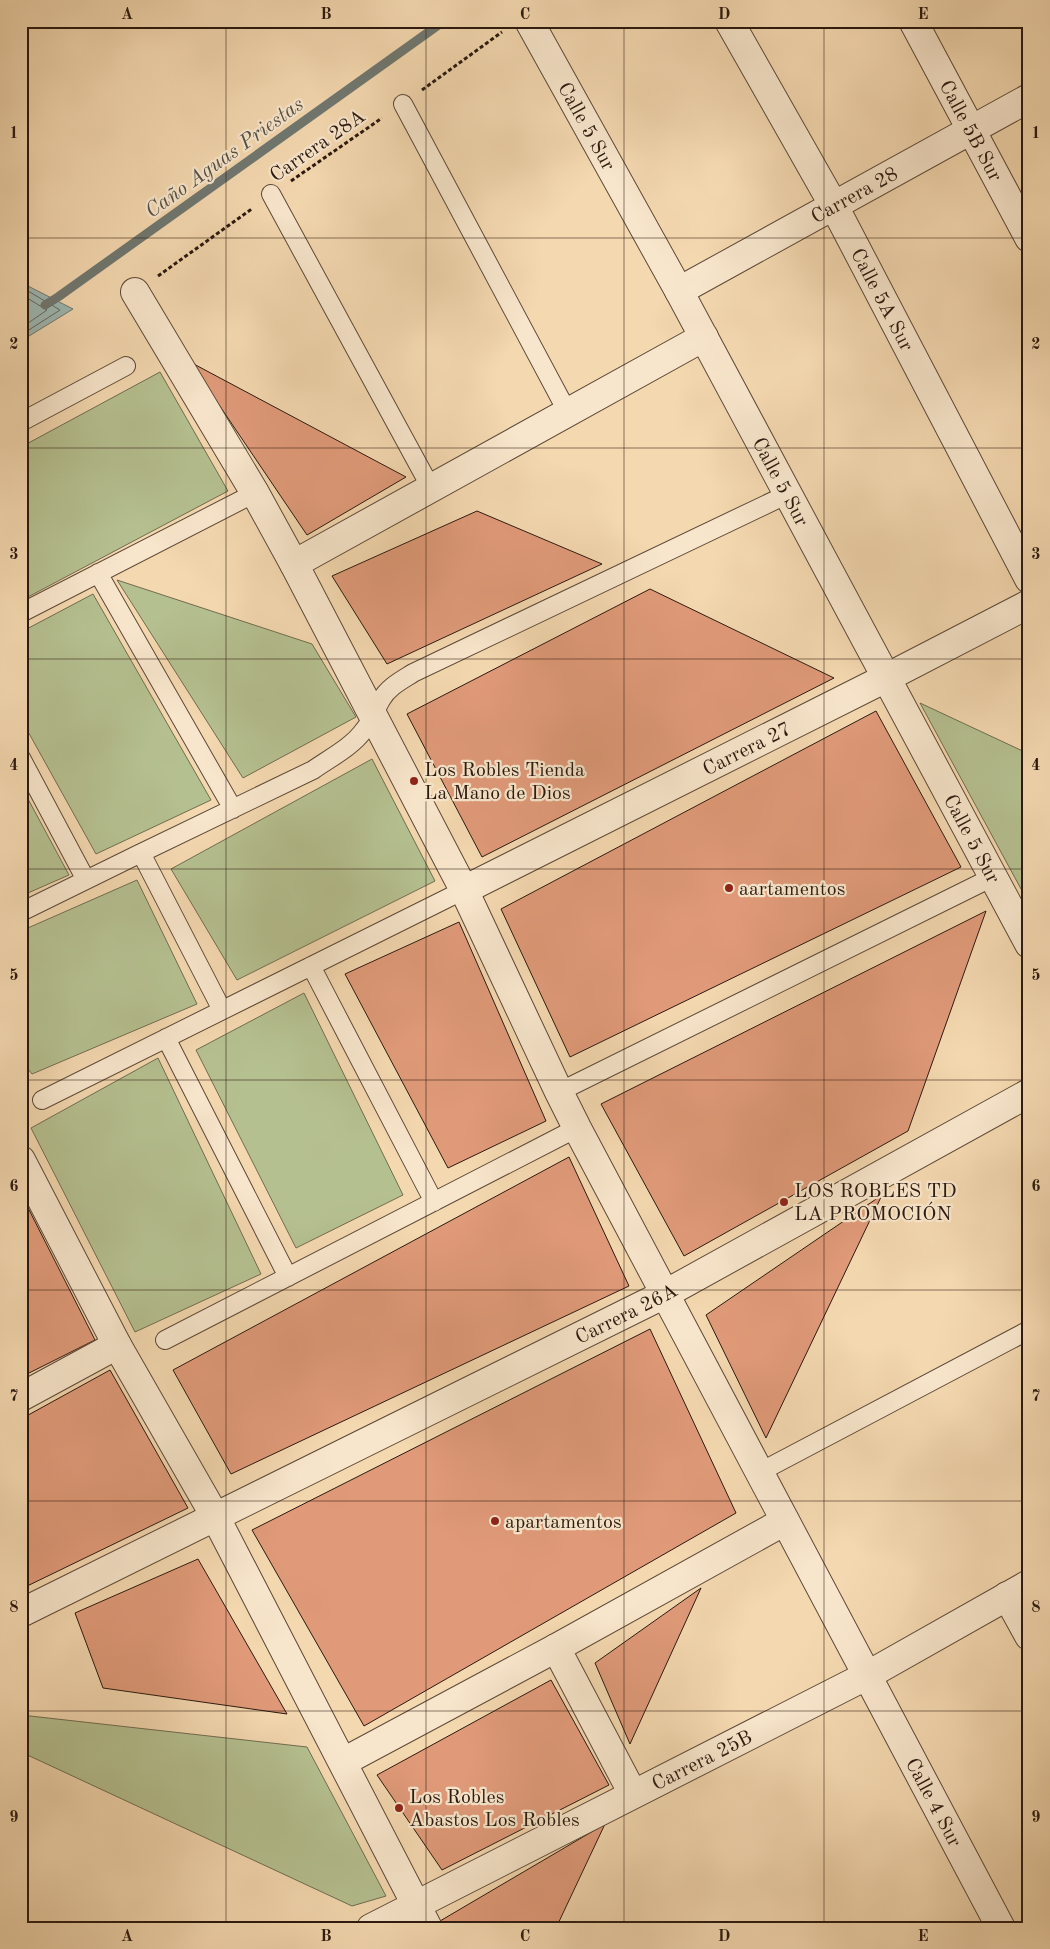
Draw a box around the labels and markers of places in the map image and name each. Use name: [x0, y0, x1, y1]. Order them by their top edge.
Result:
place label: Los Robles Tienda La Mano de Dios: [424, 761, 585, 804]
marker: Los Robles Tienda La Mano de Dios: [408, 775, 420, 787]
place label: aartamentos: [739, 880, 845, 900]
marker: aartamentos: [723, 882, 735, 894]
place label: LOS ROBLES TD LA PROMOCIÓN: [794, 1182, 957, 1225]
marker: LOS ROBLES TD LA PROMOCIÓN: [778, 1196, 790, 1208]
place label: apartamentos: [505, 1513, 622, 1533]
marker: apartamentos: [489, 1515, 501, 1527]
place label: Los Robles Abastos Los Robles: [409, 1788, 580, 1831]
marker: Los Robles Abastos Los Robles: [393, 1802, 405, 1814]

